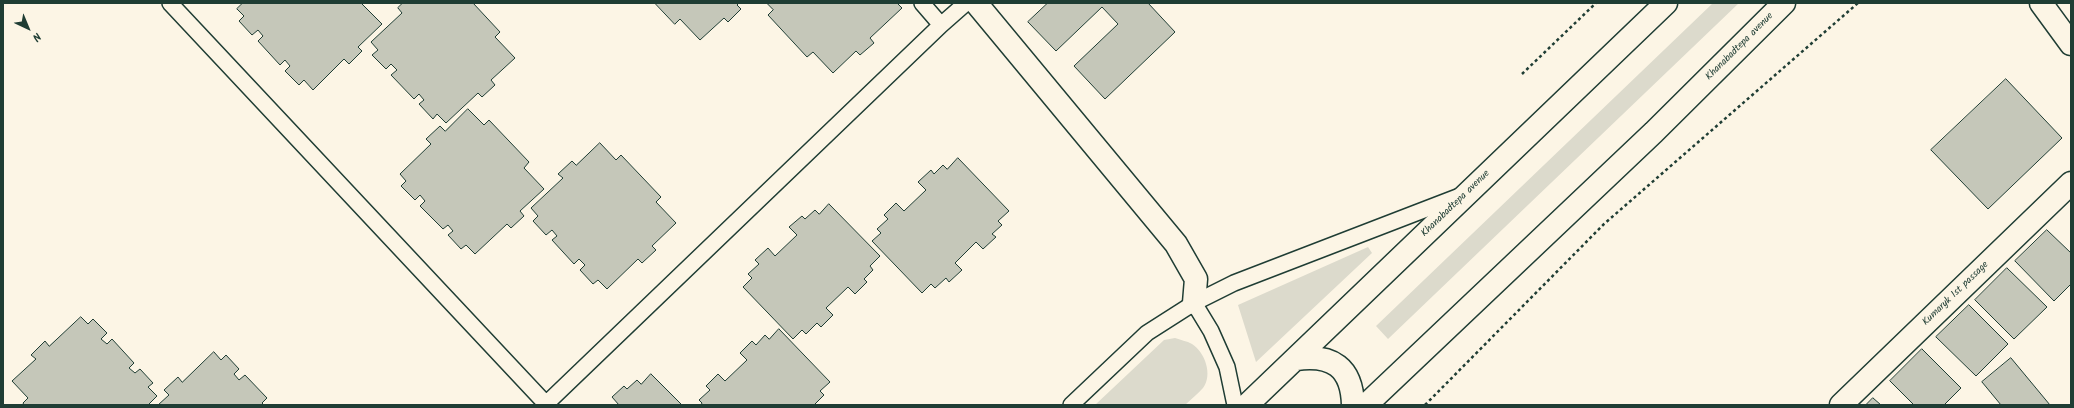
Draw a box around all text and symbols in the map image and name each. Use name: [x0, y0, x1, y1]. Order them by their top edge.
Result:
north arrow: [8, 8, 48, 48]
street label: Khanabadtepa avenue: [1704, 11, 1776, 83]
text: N: [28, 28, 45, 46]
street label: Khanabadtepa avenue: [1419, 168, 1493, 240]
street label: Kumaryk 1st passage: [1920, 259, 1992, 329]

